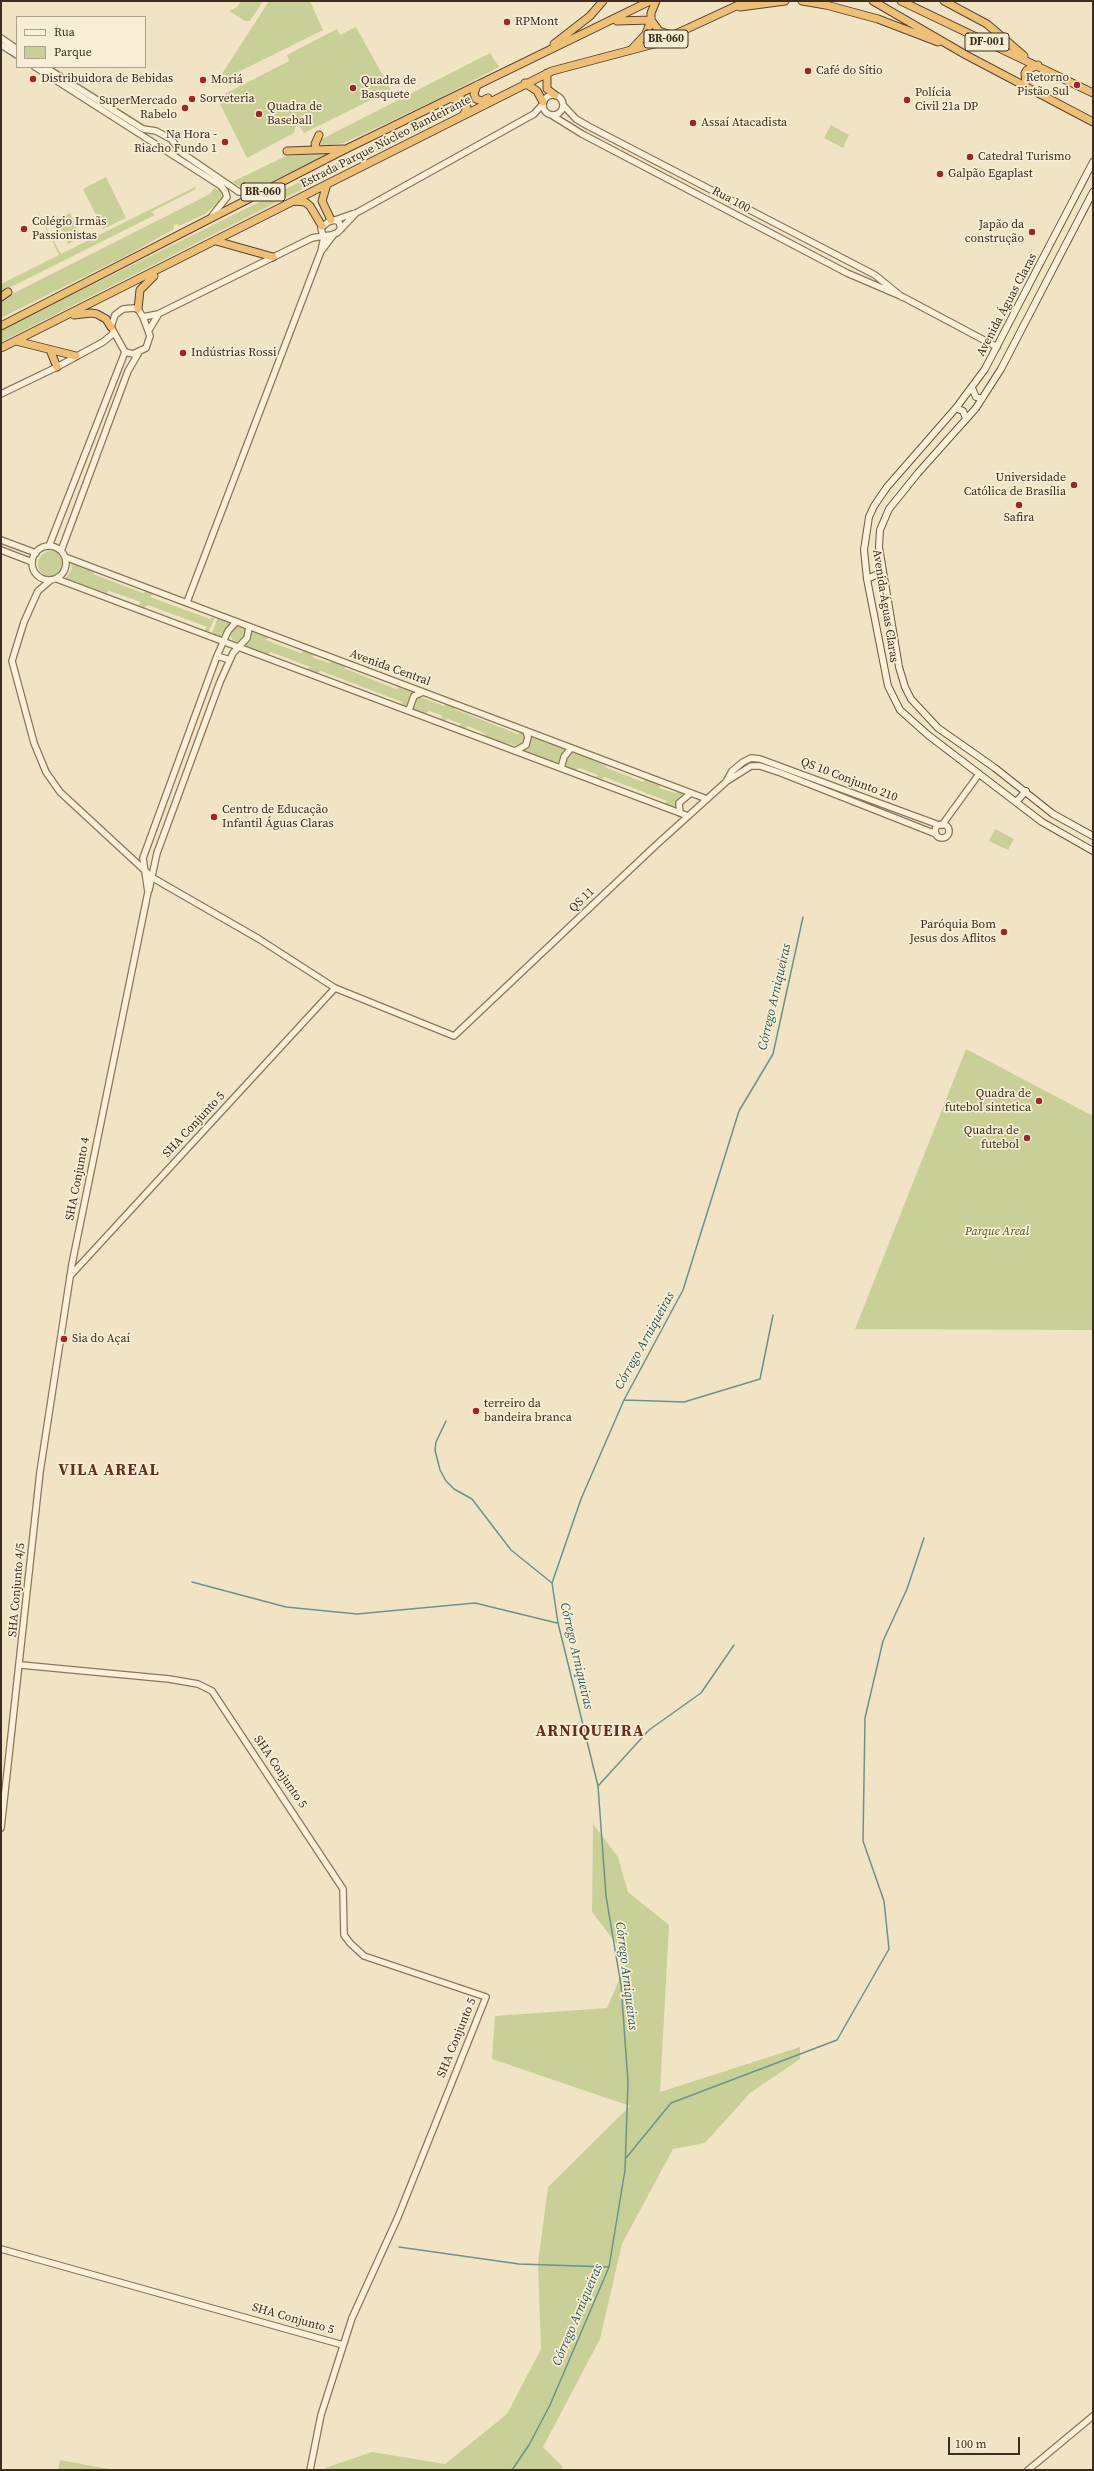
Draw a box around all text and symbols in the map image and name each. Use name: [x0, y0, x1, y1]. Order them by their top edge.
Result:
place label: RPMont: [515, 15, 558, 29]
legend: [16, 16, 146, 68]
marker: RPMont: [502, 17, 512, 27]
text: Rua: [54, 24, 75, 40]
road number: BR-060: [644, 30, 688, 48]
road number: DF-001: [965, 33, 1009, 51]
text: Parque: [54, 44, 92, 60]
place label: Café do Sítio: [816, 64, 883, 78]
marker: Café do Sítio: [803, 66, 813, 76]
place label: Retorno Pistão Sul: [1017, 71, 1069, 99]
place label: Distribuidora de Bebidas: [41, 72, 173, 86]
place label: Moriá: [211, 73, 243, 87]
marker: Distribuidora de Bebidas: [28, 74, 38, 84]
place label: Quadra de Basquete: [361, 74, 416, 102]
marker: Moriá: [198, 75, 208, 85]
marker: Retorno Pistão Sul: [1072, 80, 1082, 90]
marker: Quadra de Basquete: [348, 83, 358, 93]
place label: Polícia Civil 21a DP: [915, 86, 978, 114]
place label: Sorveteria: [200, 92, 255, 106]
street label: Estrada Parque Núcleo Bandeirante: [298, 93, 474, 191]
place label: SuperMercado Rabelo: [99, 94, 177, 122]
marker: Sorveteria: [187, 94, 197, 104]
marker: Polícia Civil 21a DP: [902, 95, 912, 105]
place label: Quadra de Baseball: [267, 100, 322, 128]
marker: SuperMercado Rabelo: [180, 103, 190, 113]
marker: Quadra de Baseball: [254, 109, 264, 119]
place label: Assaí Atacadista: [701, 116, 787, 130]
marker: Assaí Atacadista: [688, 118, 698, 128]
place label: Na Hora - Riacho Fundo 1: [134, 128, 217, 156]
marker: Na Hora - Riacho Fundo 1: [220, 137, 230, 147]
place label: Catedral Turismo: [978, 150, 1071, 164]
marker: Catedral Turismo: [965, 152, 975, 162]
place label: Galpão Egaplast: [948, 167, 1033, 181]
marker: Galpão Egaplast: [935, 169, 945, 179]
road number: BR-060: [241, 183, 285, 201]
street label: Rua 100: [709, 184, 753, 216]
place label: Colégio Irmãs Passionistas: [32, 215, 107, 243]
place label: Japão da construção: [965, 218, 1024, 246]
marker: Colégio Irmãs Passionistas: [19, 224, 29, 234]
marker: Japão da construção: [1027, 227, 1037, 237]
street label: Avenida Águas Claras: [974, 251, 1040, 359]
place label: Indústrias Rossi: [191, 346, 277, 360]
marker: Indústrias Rossi: [178, 348, 188, 358]
place label: Universidade Católica de Brasília: [964, 471, 1066, 499]
marker: Universidade Católica de Brasília: [1069, 480, 1079, 490]
marker: Safira: [1014, 500, 1024, 510]
place label: Safira: [1004, 511, 1034, 525]
street label: Avenida Águas Claras: [869, 548, 901, 664]
street label: Avenida Central: [348, 647, 432, 689]
street label: QS 10 Conjunto 210: [799, 755, 899, 805]
place label: Centro de Educação Infantil Águas Claras: [222, 803, 334, 831]
marker: Centro de Educação Infantil Águas Claras: [209, 812, 219, 822]
street label: QS 11: [566, 885, 598, 915]
place label: Paróquia Bom Jesus dos Aflitos: [909, 918, 996, 946]
marker: Paróquia Bom Jesus dos Aflitos: [999, 927, 1009, 937]
water label: Córrego Arniqueiras: [755, 942, 795, 1052]
place label: Quadra de futebol sintetica: [945, 1087, 1031, 1115]
street label: SHA Conjunto 5: [160, 1089, 228, 1161]
marker: Quadra de futebol sintetica: [1034, 1096, 1044, 1106]
place label: Quadra de futebol: [964, 1124, 1019, 1152]
marker: Quadra de futebol: [1022, 1133, 1032, 1143]
street label: SHA Conjunto 4: [63, 1136, 93, 1222]
park label: Parque Areal: [965, 1225, 1029, 1239]
water label: Córrego Arniqueiras: [612, 1290, 678, 1392]
place label: Sia do Açaí: [72, 1332, 130, 1346]
marker: Sia do Açaí: [59, 1334, 69, 1344]
place label: terreiro da bandeira branca: [484, 1397, 572, 1425]
marker: terreiro da bandeira branca: [471, 1406, 481, 1416]
district label: VILA AREAL: [58, 1461, 160, 1481]
street label: SHA Conjunto 4/5: [6, 1542, 28, 1638]
water label: Córrego Arniqueiras: [556, 1601, 596, 1711]
district label: ARNIQUEIRA: [535, 1722, 645, 1742]
street label: SHA Conjunto 5: [250, 1733, 310, 1811]
water label: Córrego Arniqueiras: [612, 1921, 640, 2031]
street label: SHA Conjunto 5: [434, 1996, 480, 2080]
water label: Córrego Arniqueiras: [550, 2262, 606, 2368]
street label: SHA Conjunto 5: [250, 2300, 336, 2338]
scale bar: [950, 2429, 1022, 2455]
text: 100 m: [955, 2436, 987, 2452]

